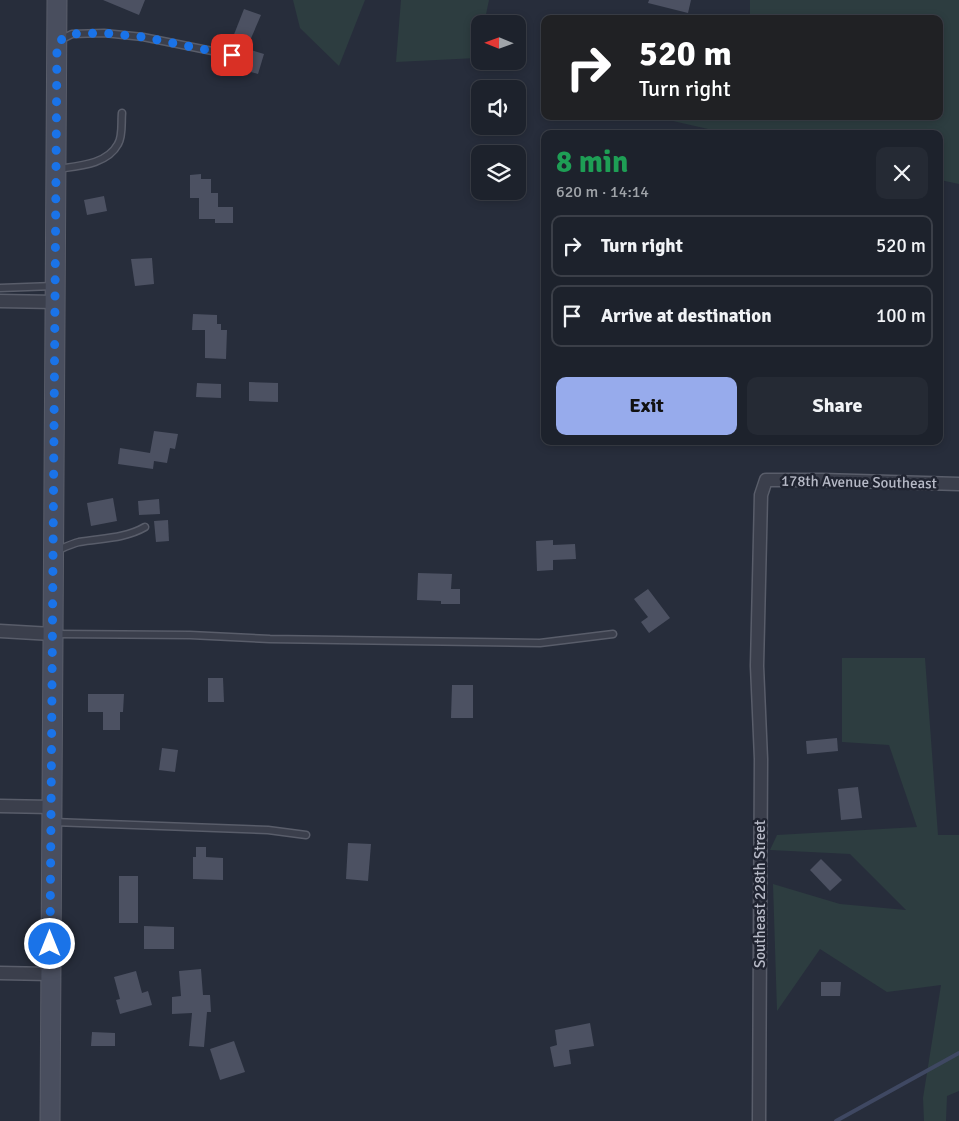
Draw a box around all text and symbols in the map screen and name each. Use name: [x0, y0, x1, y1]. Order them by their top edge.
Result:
north arrow: [471, 15, 526, 70]
map controls: [471, 15, 526, 200]
text: 520 m: [639, 32, 732, 75]
pin: [211, 34, 253, 76]
icon: right: [556, 35, 621, 100]
icon: arrive: [218, 41, 246, 69]
text: Turn right: [639, 75, 731, 102]
button: sound: [471, 80, 526, 135]
text: 8 min: [556, 144, 628, 181]
button: layers: [471, 145, 526, 200]
button: close: [876, 147, 928, 199]
text: 620 m · 14:14: [556, 182, 649, 202]
icon: right: [558, 232, 586, 260]
text: Turn right: [601, 234, 683, 258]
text: 520 m: [876, 234, 926, 258]
icon: arrive: [558, 302, 586, 330]
text: Arrive at destination: [601, 304, 772, 328]
text: 100 m: [876, 304, 926, 328]
button: Exit: [556, 377, 737, 435]
button: Share: [747, 377, 928, 435]
street label: 178th Avenue Southeast: [781, 472, 937, 492]
street label: Southeast 228th Street: [751, 820, 769, 968]
position arrow: [23, 917, 75, 969]

